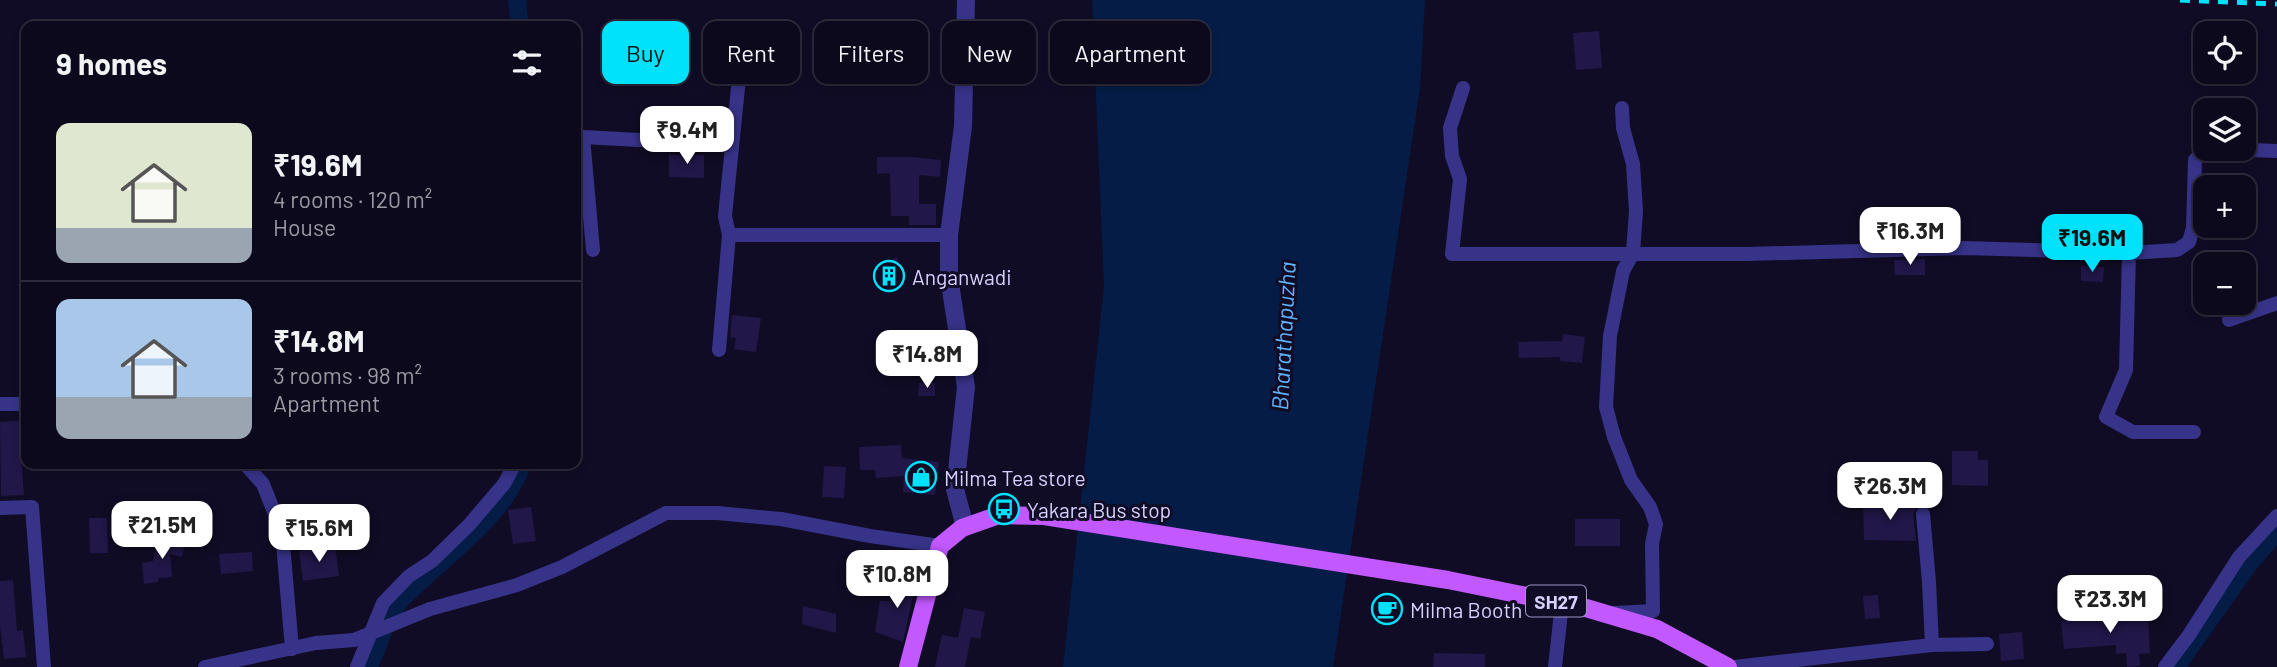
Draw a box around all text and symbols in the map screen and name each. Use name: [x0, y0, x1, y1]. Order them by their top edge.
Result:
chip: Buy: [602, 21, 689, 84]
chip: Rent: [703, 21, 800, 84]
chip: Filters: [814, 21, 928, 84]
chip: New: [942, 21, 1036, 84]
chip: Apartment: [1050, 21, 1210, 84]
map controls: [2193, 21, 2256, 315]
button: locate: [2193, 21, 2256, 84]
icon: filters: [508, 44, 546, 82]
text: 9 homes: [56, 45, 167, 81]
button: layers: [2193, 98, 2256, 161]
pin: ₹9.4M: [638, 106, 736, 166]
text: ₹9.4M: [656, 115, 718, 143]
text: ₹19.6M: [273, 146, 362, 182]
icon: home: [112, 151, 196, 235]
button: +: [2193, 175, 2256, 238]
text: 4 rooms · 120 m²: [273, 185, 432, 213]
pin: ₹16.3M: [1853, 208, 1967, 267]
text: House: [273, 213, 336, 241]
pin: ₹19.6M: [2035, 215, 2149, 274]
text: ₹16.3M: [1876, 216, 1944, 244]
text: ₹19.6M: [2058, 223, 2126, 251]
button: −: [2193, 252, 2256, 315]
building icon: Anganwadi: [872, 259, 906, 293]
water label: Bharathapuzha: [1265, 261, 1301, 411]
place label: Anganwadi: [912, 264, 1012, 289]
text: ₹14.8M: [273, 322, 365, 358]
icon: home: [112, 327, 196, 411]
pin: ₹14.8M: [870, 330, 984, 390]
text: ₹14.8M: [892, 339, 962, 367]
text: 3 rooms · 98 m²: [273, 361, 422, 389]
text: Apartment: [273, 389, 380, 417]
shop icon: Milma Tea store: [904, 460, 938, 494]
pin: ₹26.3M: [1833, 462, 1947, 522]
place label: Milma Tea store: [944, 465, 1086, 490]
text: ₹26.3M: [1853, 471, 1927, 499]
bus stop icon: Yakara Bus stop: [987, 492, 1021, 526]
place label: Yakara Bus stop: [1027, 497, 1171, 522]
pin: ₹21.5M: [105, 502, 219, 561]
pin: ₹15.6M: [262, 504, 376, 564]
text: ₹21.5M: [127, 510, 197, 538]
text: ₹15.6M: [285, 513, 353, 541]
pin: ₹10.8M: [840, 550, 954, 610]
text: ₹10.8M: [862, 559, 932, 587]
pin: ₹23.3M: [2053, 576, 2167, 635]
text: ₹23.3M: [2073, 584, 2147, 612]
road number: SH27: [1526, 586, 1586, 616]
cafe icon: Milma Booth: [1370, 592, 1404, 626]
place label: Milma Booth: [1410, 597, 1522, 622]

